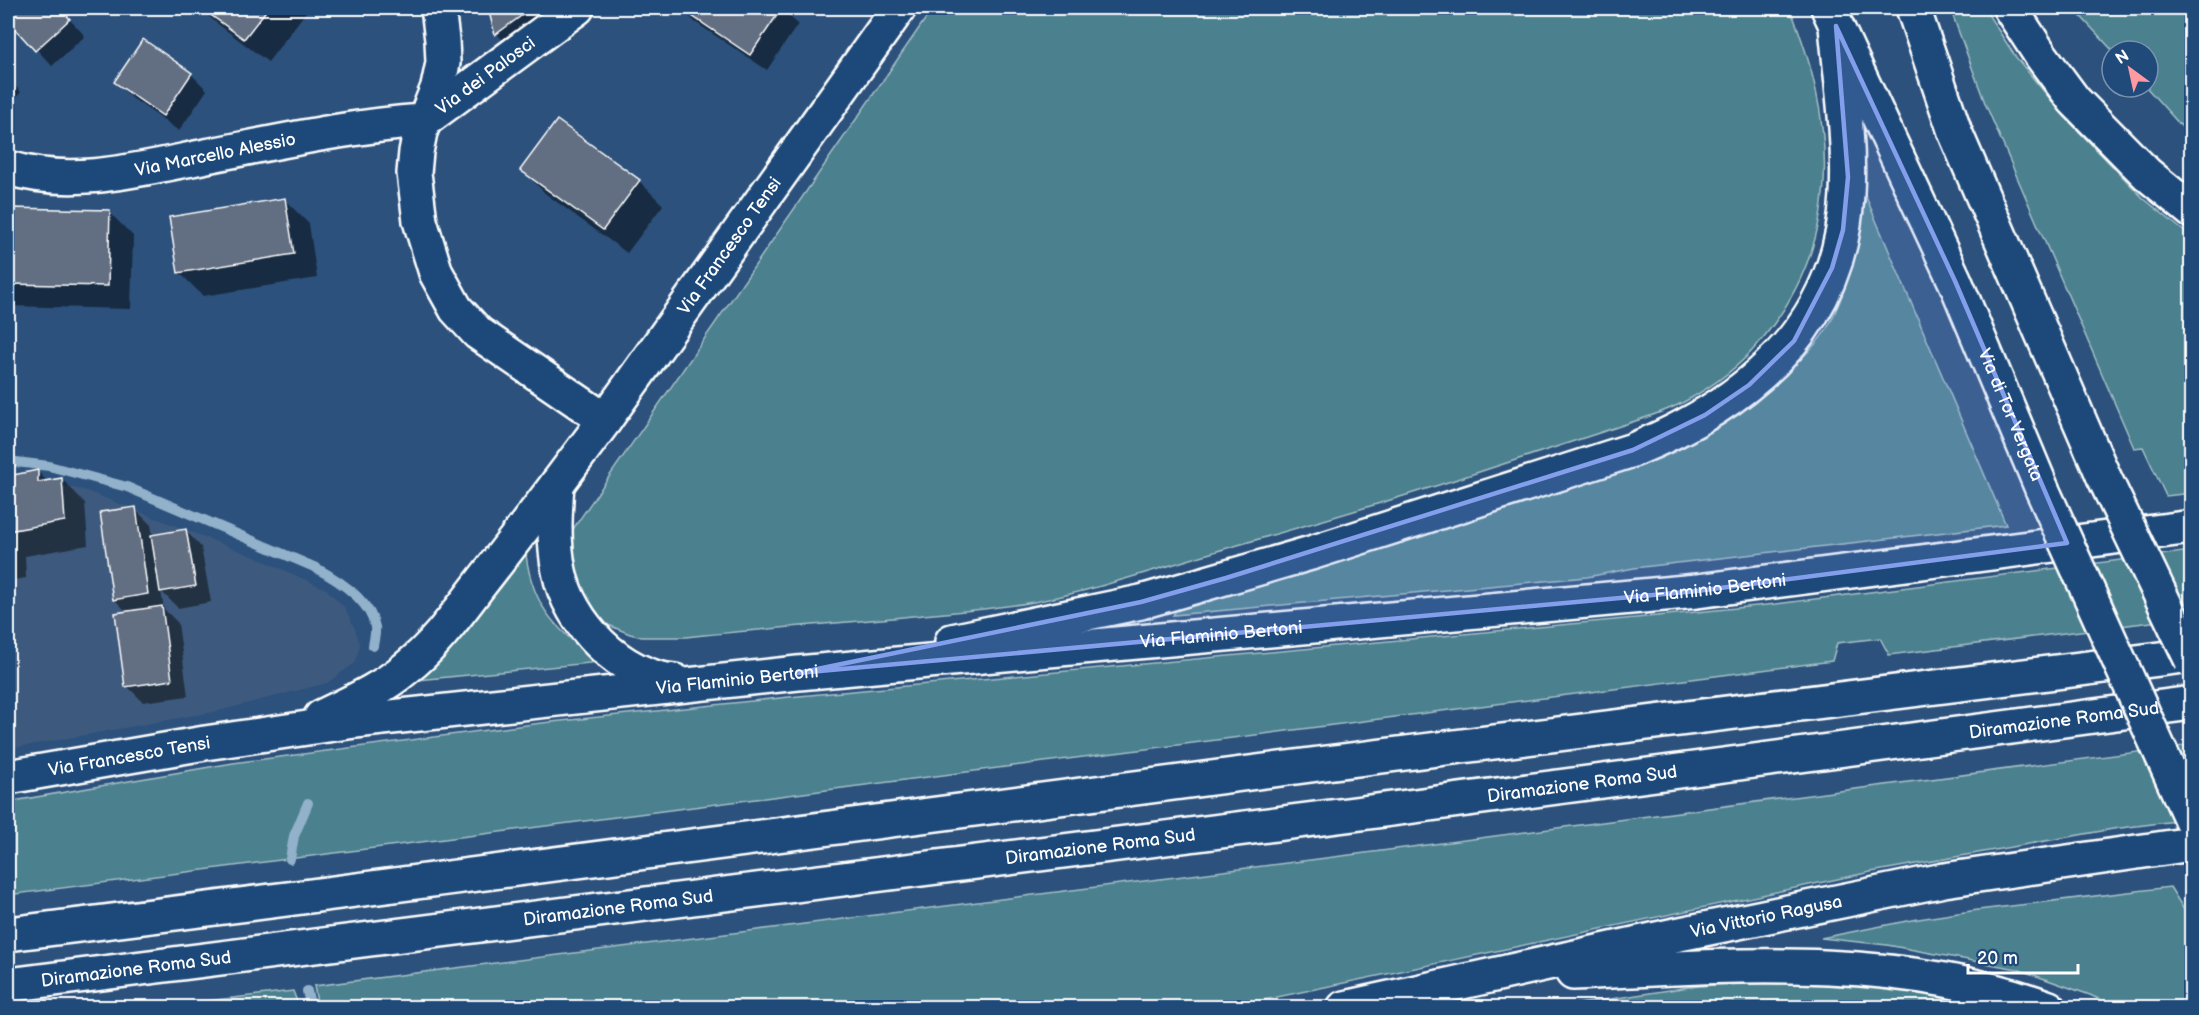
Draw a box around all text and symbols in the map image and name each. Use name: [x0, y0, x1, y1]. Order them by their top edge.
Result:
street label: Via dei Palosci: [432, 32, 539, 119]
north arrow: [2100, 39, 2160, 99]
text: N: [2112, 46, 2133, 69]
street label: Via Marcello Alessio: [133, 128, 297, 181]
street label: Via Francesco Tensi: [673, 173, 785, 319]
street label: Via di Tor Vergata: [1974, 345, 2048, 484]
street label: Via Flaminio Bertoni: [1623, 569, 1787, 608]
street label: Via Flaminio Bertoni: [1139, 617, 1303, 652]
street label: Via Flaminio Bertoni: [655, 661, 819, 699]
street label: Diramazione Roma Sud: [1968, 697, 2160, 743]
street label: Via Francesco Tensi: [47, 732, 212, 780]
street label: Diramazione Roma Sud: [1486, 761, 1678, 807]
street label: Diramazione Roma Sud: [1004, 824, 1197, 869]
street label: Diramazione Roma Sud: [522, 885, 714, 930]
street label: Via Vittorio Ragusa: [1688, 891, 1844, 942]
scale bar: [1968, 937, 2078, 975]
street label: Diramazione Roma Sud: [40, 946, 232, 991]
text: 20 m: [1977, 948, 2018, 969]

